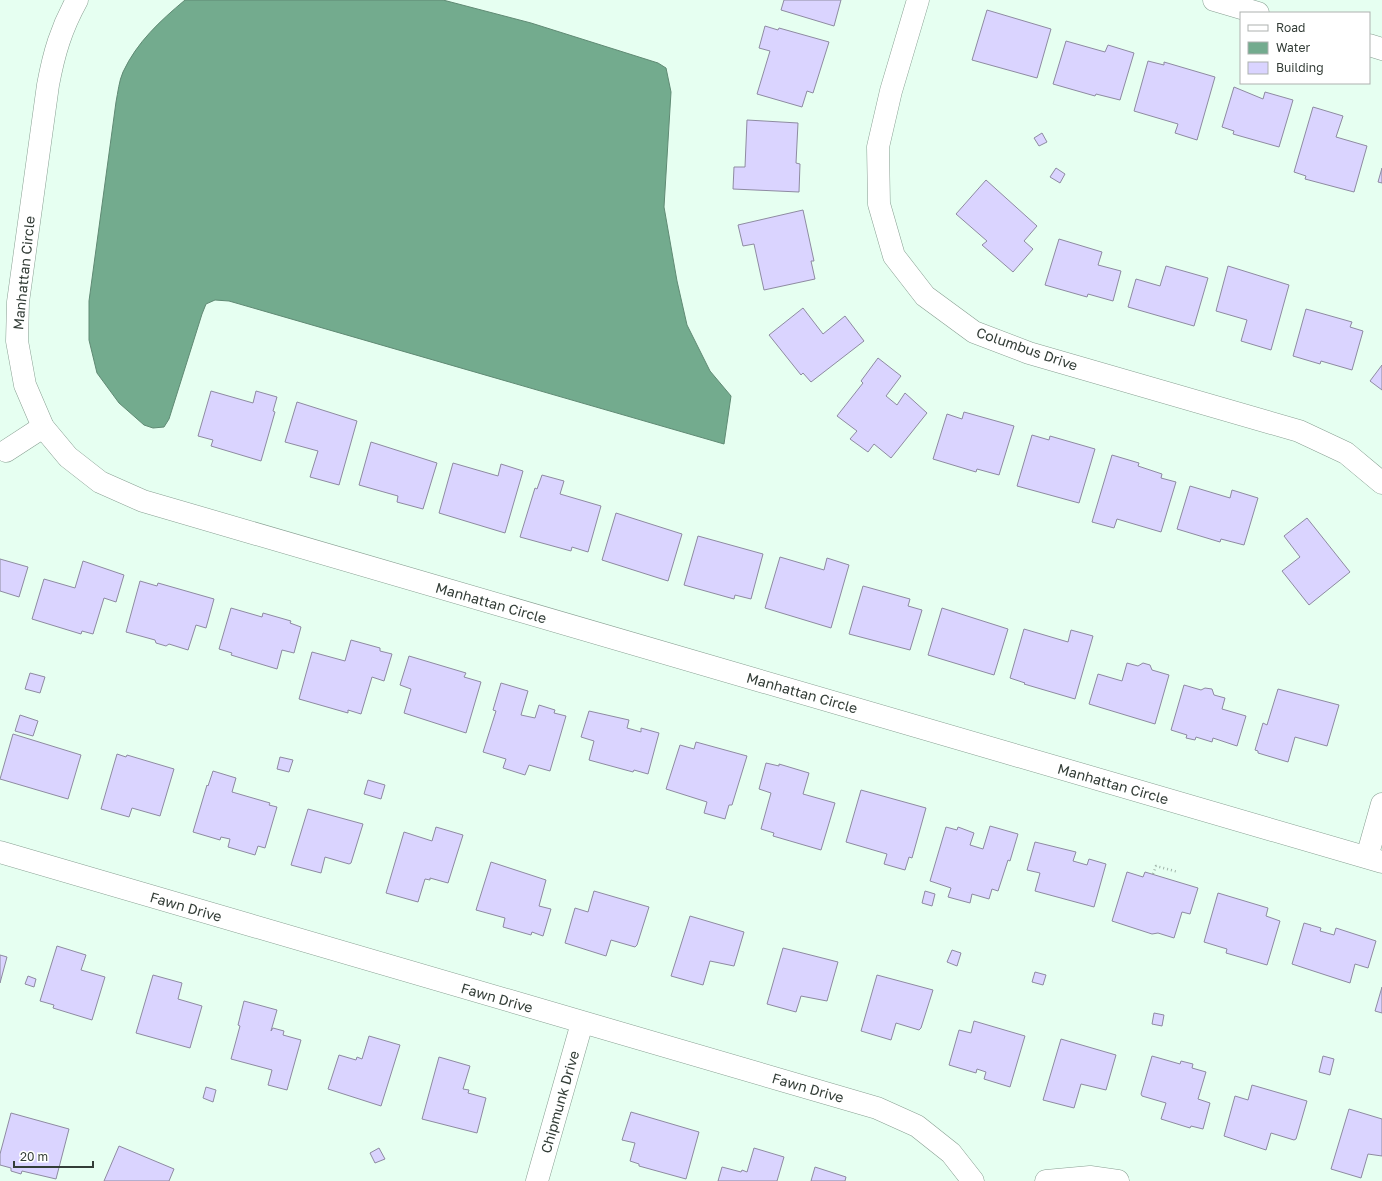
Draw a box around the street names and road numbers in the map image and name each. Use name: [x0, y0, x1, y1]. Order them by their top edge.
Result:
street label: Manhattan Circle: [9, 215, 38, 331]
street label: Columbus Drive: [974, 323, 1080, 374]
street label: Manhattan Circle: [434, 579, 549, 626]
street label: Manhattan Circle: [745, 669, 860, 716]
street label: Manhattan Circle: [1056, 760, 1171, 807]
street label: Fawn Drive: [148, 888, 224, 925]
street label: Fawn Drive: [459, 979, 535, 1016]
street label: Chipmunk Drive: [537, 1049, 582, 1155]
street label: Fawn Drive: [770, 1069, 846, 1106]

